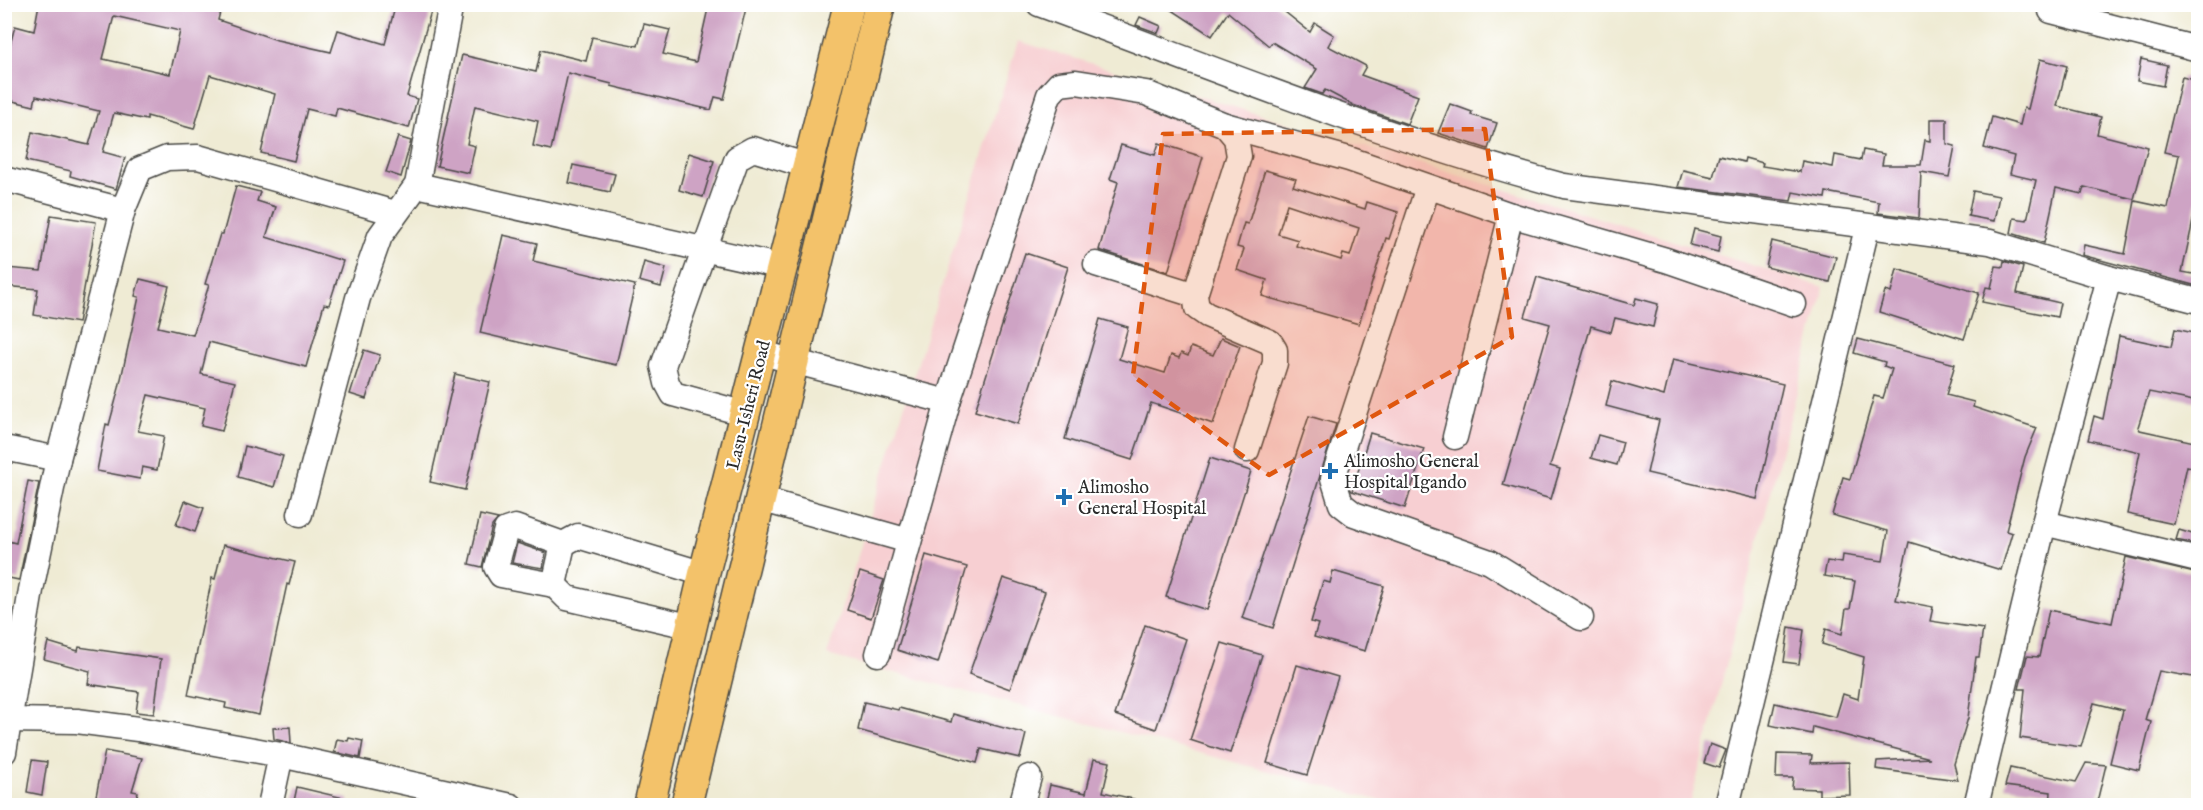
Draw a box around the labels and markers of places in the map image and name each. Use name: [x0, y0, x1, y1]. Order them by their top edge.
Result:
place label: Alimosho General Hospital Igando: [1343, 451, 1479, 495]
marker: Alimosho General Hospital Igando: [1321, 462, 1339, 480]
place label: Alimosho General Hospital: [1077, 477, 1206, 521]
marker: Alimosho General Hospital: [1055, 488, 1073, 506]

